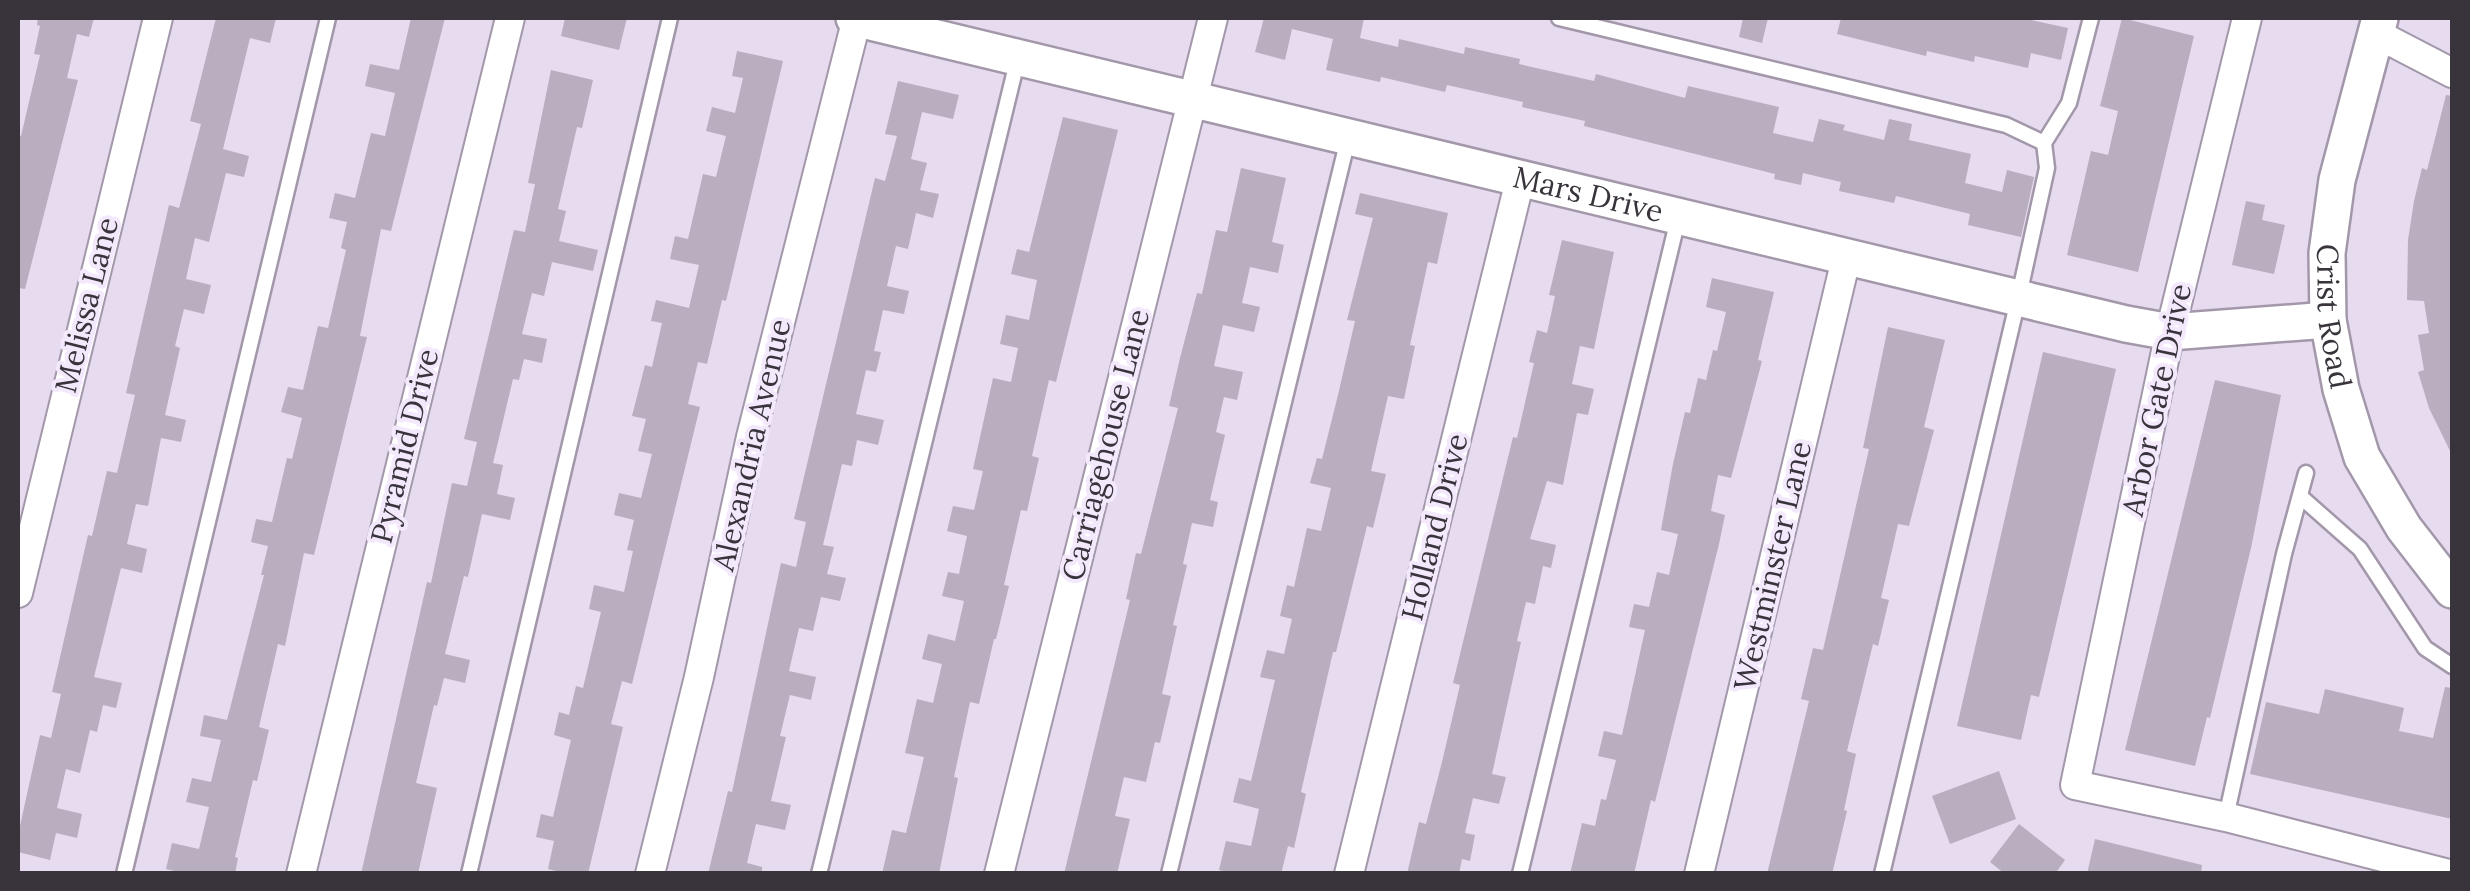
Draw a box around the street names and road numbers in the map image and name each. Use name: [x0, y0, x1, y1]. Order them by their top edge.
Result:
street label: Mars Drive: [1510, 157, 1667, 230]
street label: Melissa Lane: [46, 213, 126, 396]
street label: Crist Road: [2309, 244, 2361, 392]
street label: Arbor Gate Drive: [2113, 280, 2199, 520]
street label: Carriagehouse Lane: [1053, 305, 1158, 585]
street label: Alexandria Avenue: [703, 315, 798, 575]
street label: Pyramid Drive: [362, 345, 447, 547]
street label: Holland Drive: [1392, 429, 1476, 624]
street label: Westminster Lane: [1725, 438, 1819, 694]

